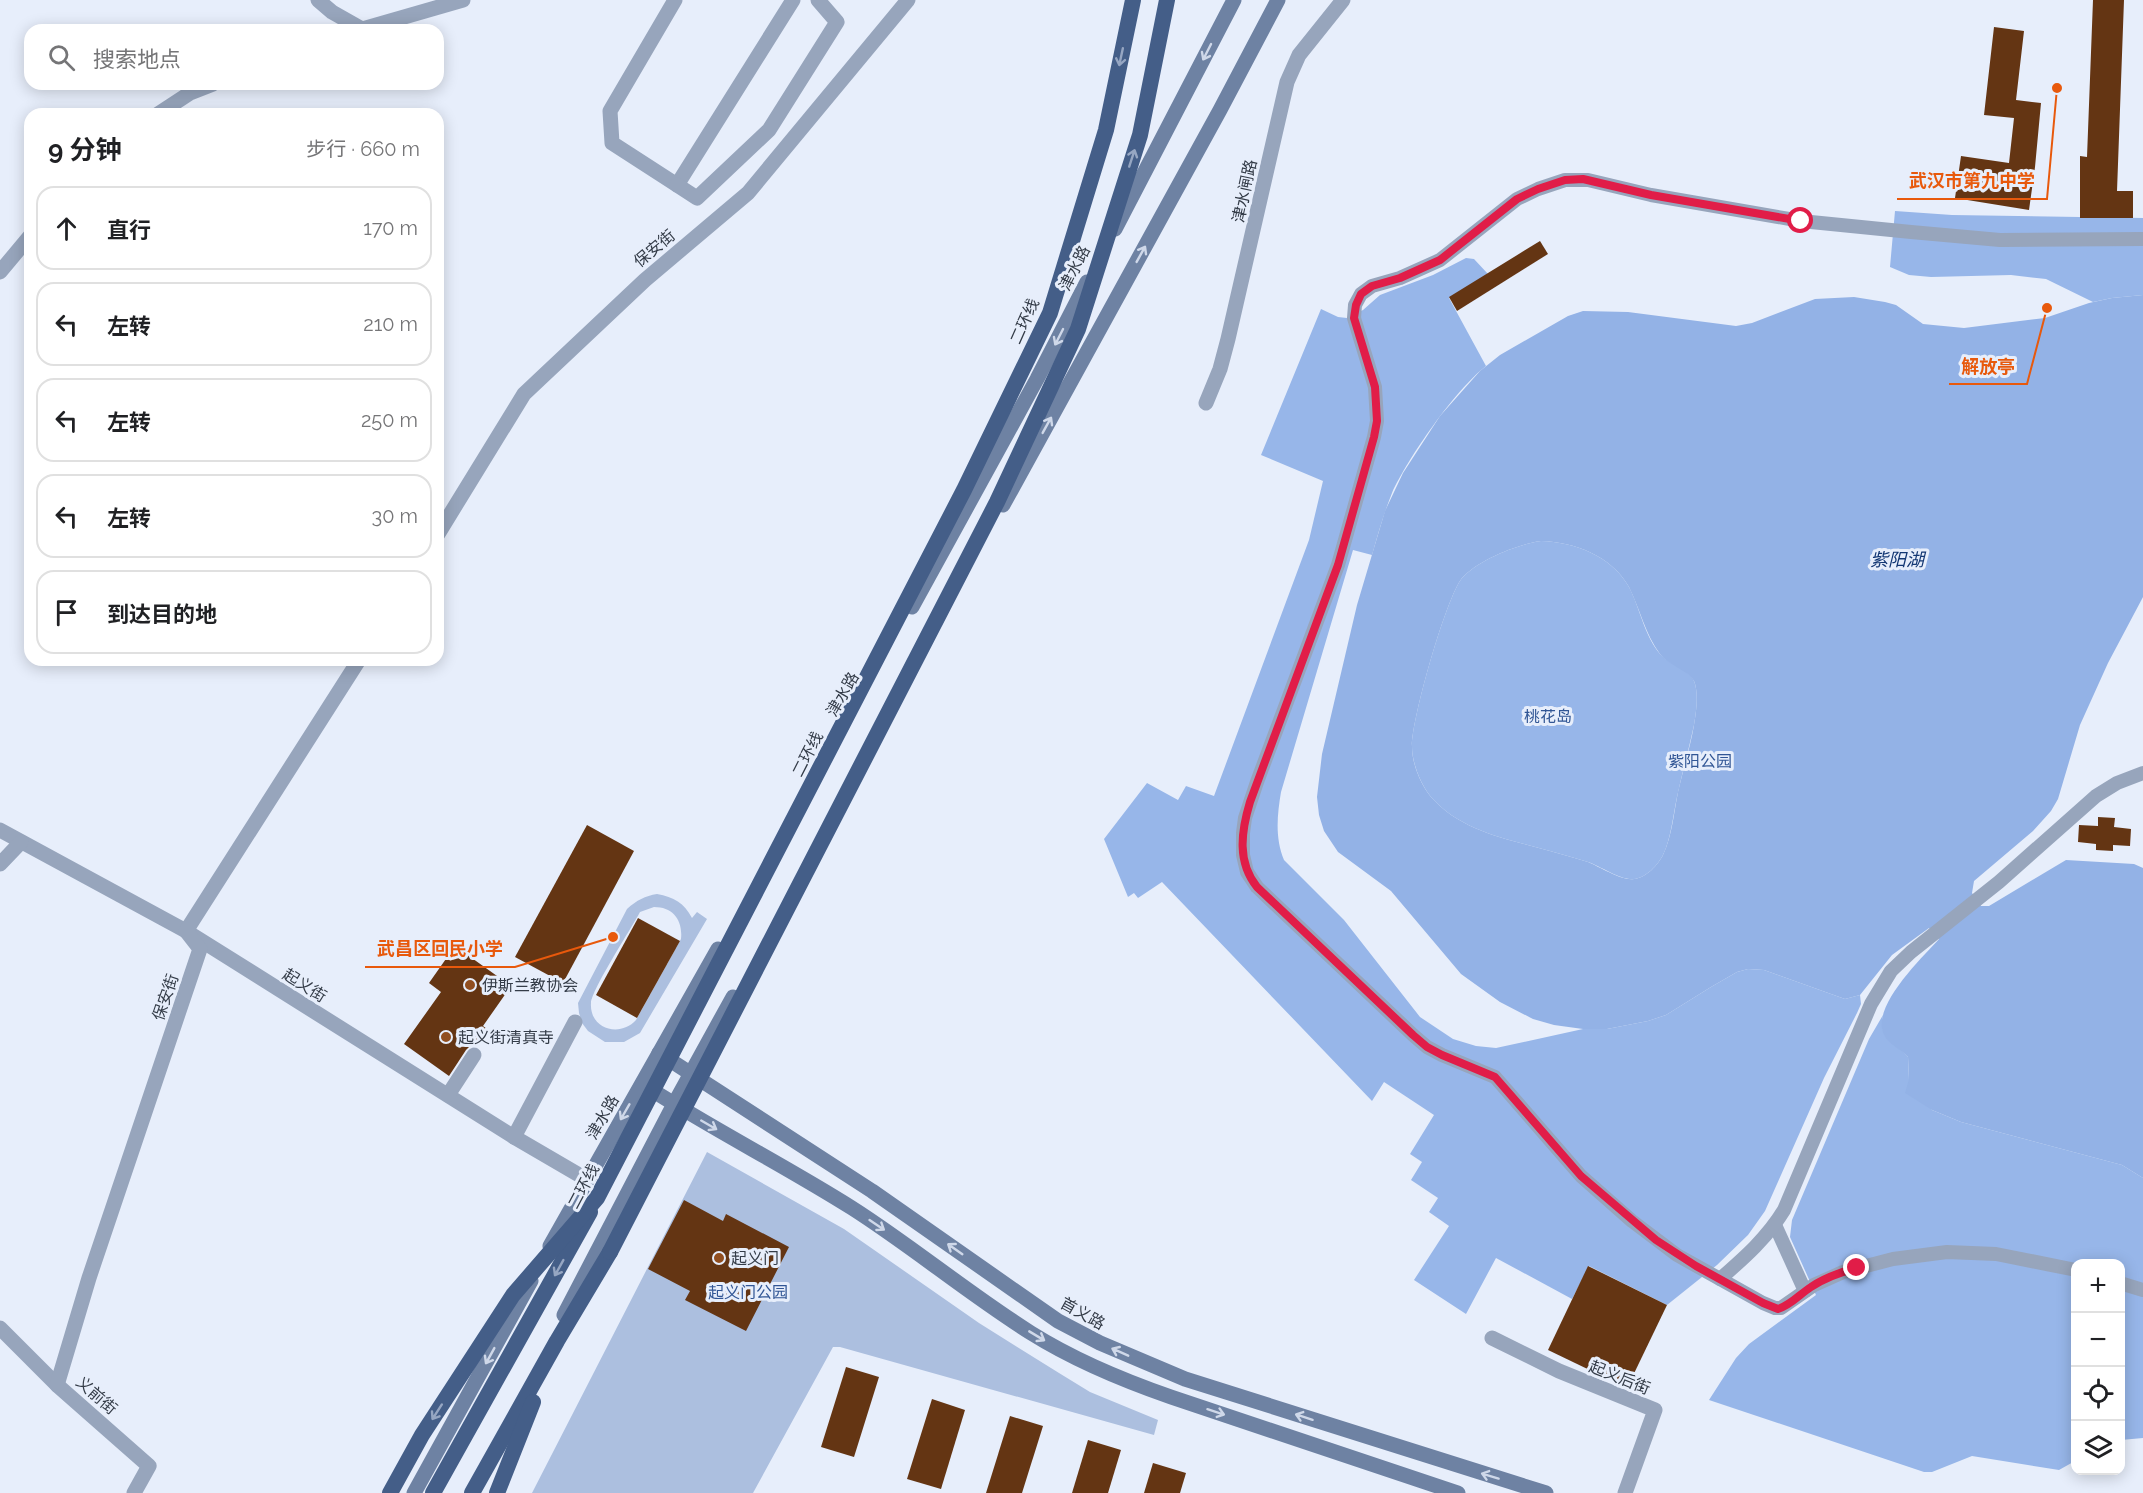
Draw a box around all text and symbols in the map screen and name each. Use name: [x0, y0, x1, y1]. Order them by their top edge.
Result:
search box: [24, 24, 444, 90]
icon: search: [45, 41, 78, 74]
one-way arrow: [1200, 43, 1212, 61]
text: 搜索地点: [93, 46, 181, 72]
one-way arrow: [1115, 47, 1126, 67]
text: 9 分钟: [48, 135, 122, 165]
text: 步行 · 660 m: [306, 137, 420, 161]
one-way arrow: [1128, 149, 1139, 168]
street label: 津水闸路: [1229, 158, 1260, 224]
callout: 武汉市第九中学: [1897, 163, 2047, 199]
text: 武汉市第九中学: [1909, 170, 2035, 191]
route start: [1787, 207, 1813, 233]
icon: ahead: [50, 212, 83, 245]
text: 170 m: [363, 216, 418, 240]
text: 直行: [107, 217, 151, 243]
street label: 保安街: [630, 226, 679, 271]
street label: 津水路: [1055, 243, 1094, 294]
one-way arrow: [1136, 245, 1147, 263]
street label: 二环线: [1006, 295, 1043, 347]
icon: left: [50, 308, 83, 341]
text: 210 m: [363, 312, 418, 336]
text: 左转: [107, 313, 151, 339]
one-way arrow: [1053, 328, 1065, 345]
callout: 解放亭: [1949, 348, 2027, 384]
text: 解放亭: [1961, 356, 2015, 377]
icon: left: [50, 404, 83, 437]
text: 250 m: [361, 408, 418, 432]
text: 左转: [107, 409, 151, 435]
one-way arrow: [1042, 416, 1053, 434]
icon: left: [50, 500, 83, 533]
text: 30 m: [372, 504, 418, 528]
text: 左转: [107, 505, 151, 531]
water label: 紫阳湖: [1870, 549, 1927, 570]
icon: arrive: [50, 596, 83, 629]
text: 到达目的地: [107, 601, 217, 627]
street label: 津水路: [822, 669, 863, 720]
park label: 桃花岛: [1524, 707, 1572, 726]
street label: 二环线: [788, 729, 827, 780]
park label: 紫阳公园: [1668, 752, 1732, 771]
callout: 武昌区回民小学: [365, 931, 515, 967]
text: 武昌区回民小学: [377, 938, 503, 959]
street label: 起义街: [279, 965, 330, 1006]
street label: 保安街: [149, 971, 182, 1023]
place label: 伊斯兰教协会: [482, 976, 578, 995]
marker: 伊斯兰教协会: [463, 978, 477, 992]
place label: 起义街清真寺: [458, 1028, 554, 1047]
marker: 起义街清真寺: [439, 1030, 453, 1044]
street label: 津水路: [582, 1092, 623, 1143]
one-way arrow: [619, 1103, 631, 1120]
one-way arrow: [700, 1119, 717, 1131]
street label: 二环线: [564, 1161, 603, 1212]
one-way arrow: [868, 1219, 884, 1231]
one-way arrow: [948, 1243, 964, 1255]
place label: 起义门: [731, 1249, 779, 1268]
marker: 起义门: [712, 1251, 726, 1265]
route end: [1843, 1254, 1869, 1280]
one-way arrow: [553, 1259, 565, 1276]
map controls: [2071, 1259, 2125, 1475]
button: +: [2071, 1259, 2125, 1313]
park label: 起义门公园: [708, 1283, 788, 1302]
street label: 首义路: [1057, 1293, 1108, 1333]
button: −: [2071, 1313, 2125, 1367]
one-way arrow: [1028, 1330, 1045, 1342]
one-way arrow: [484, 1346, 495, 1364]
one-way arrow: [1112, 1346, 1130, 1357]
street label: 起义后街: [1587, 1357, 1653, 1398]
button: locate: [2071, 1367, 2125, 1421]
street label: 义前街: [72, 1372, 121, 1418]
one-way arrow: [431, 1404, 443, 1420]
one-way arrow: [1206, 1408, 1225, 1419]
one-way arrow: [1295, 1411, 1314, 1422]
button: layers: [2071, 1421, 2125, 1475]
one-way arrow: [1481, 1470, 1500, 1481]

